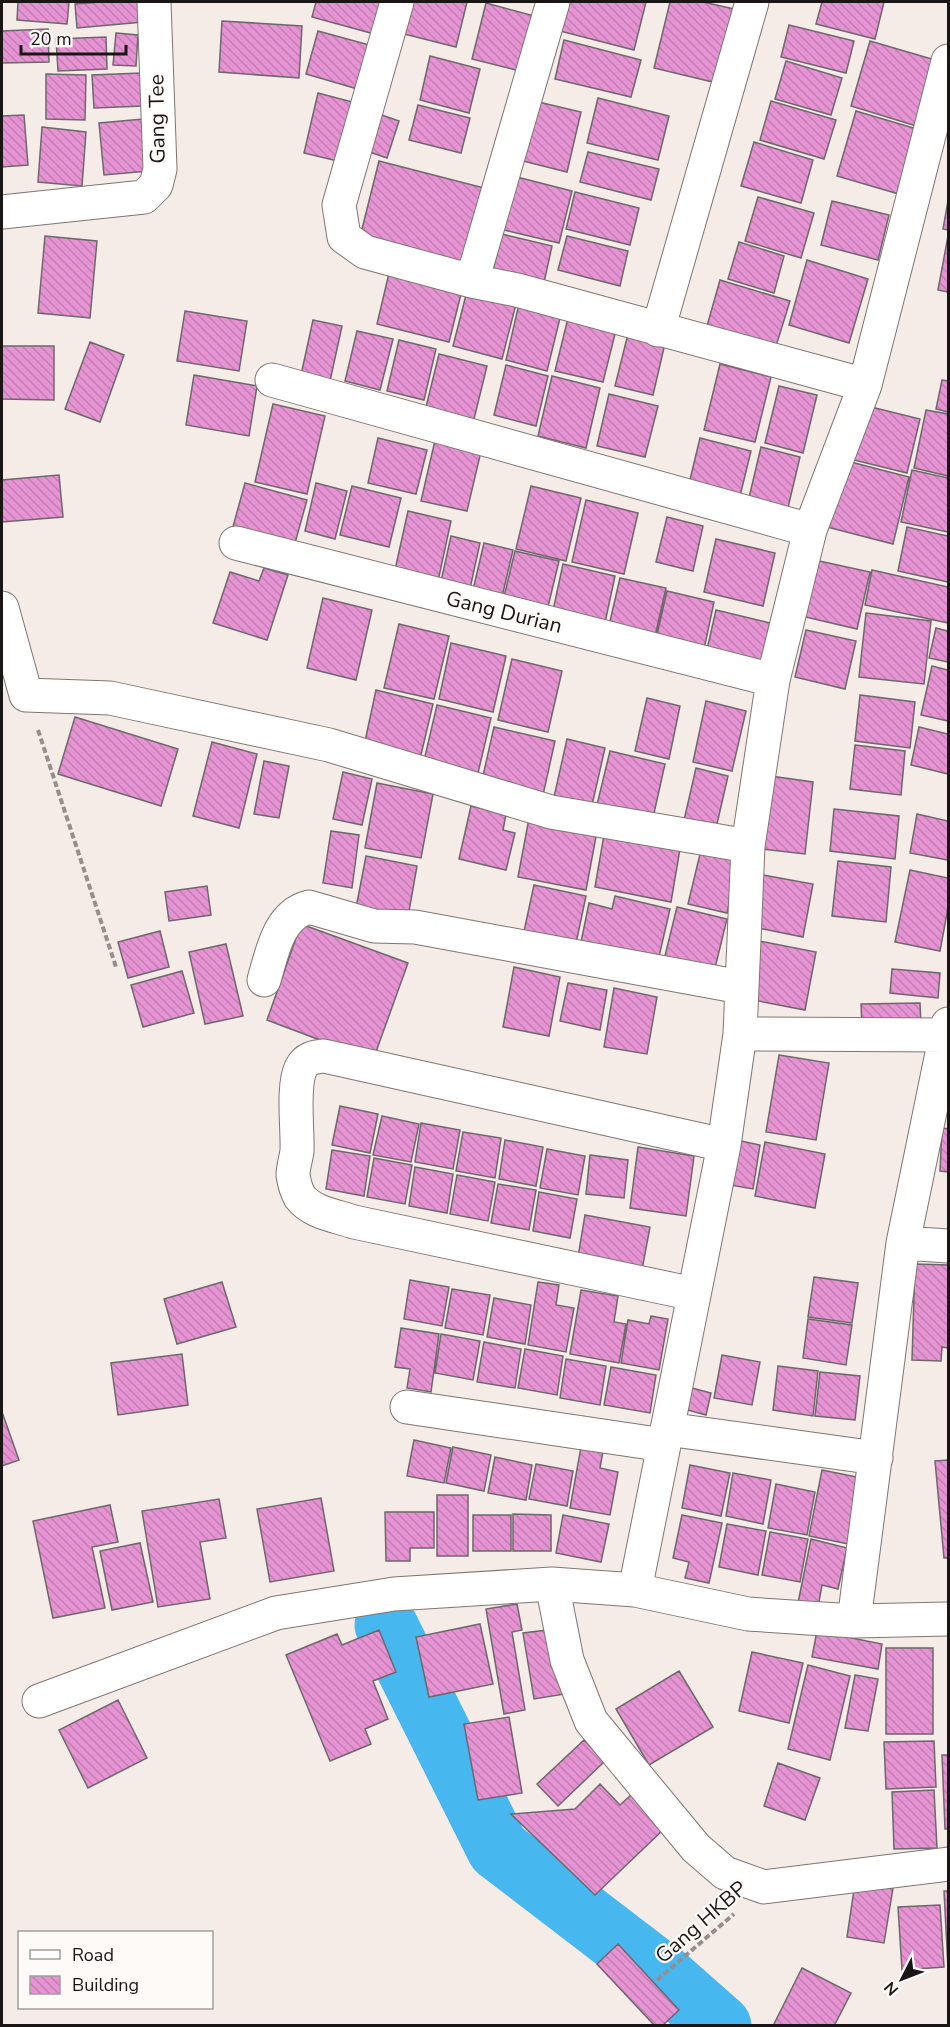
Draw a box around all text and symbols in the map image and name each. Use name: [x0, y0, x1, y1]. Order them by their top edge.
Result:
scale bar: [21, 18, 126, 56]
text: 20 m: [30, 27, 72, 51]
street label: Gang Tee: [142, 74, 172, 164]
street label: Gang Durian: [443, 584, 565, 640]
street label: Gang HKBP: [649, 1874, 753, 1970]
legend: [18, 1931, 213, 2009]
text: Road: [72, 1943, 114, 1967]
north arrow: [872, 1949, 932, 2009]
text: Building: [72, 1973, 139, 1997]
text: N: [879, 1977, 904, 2000]

